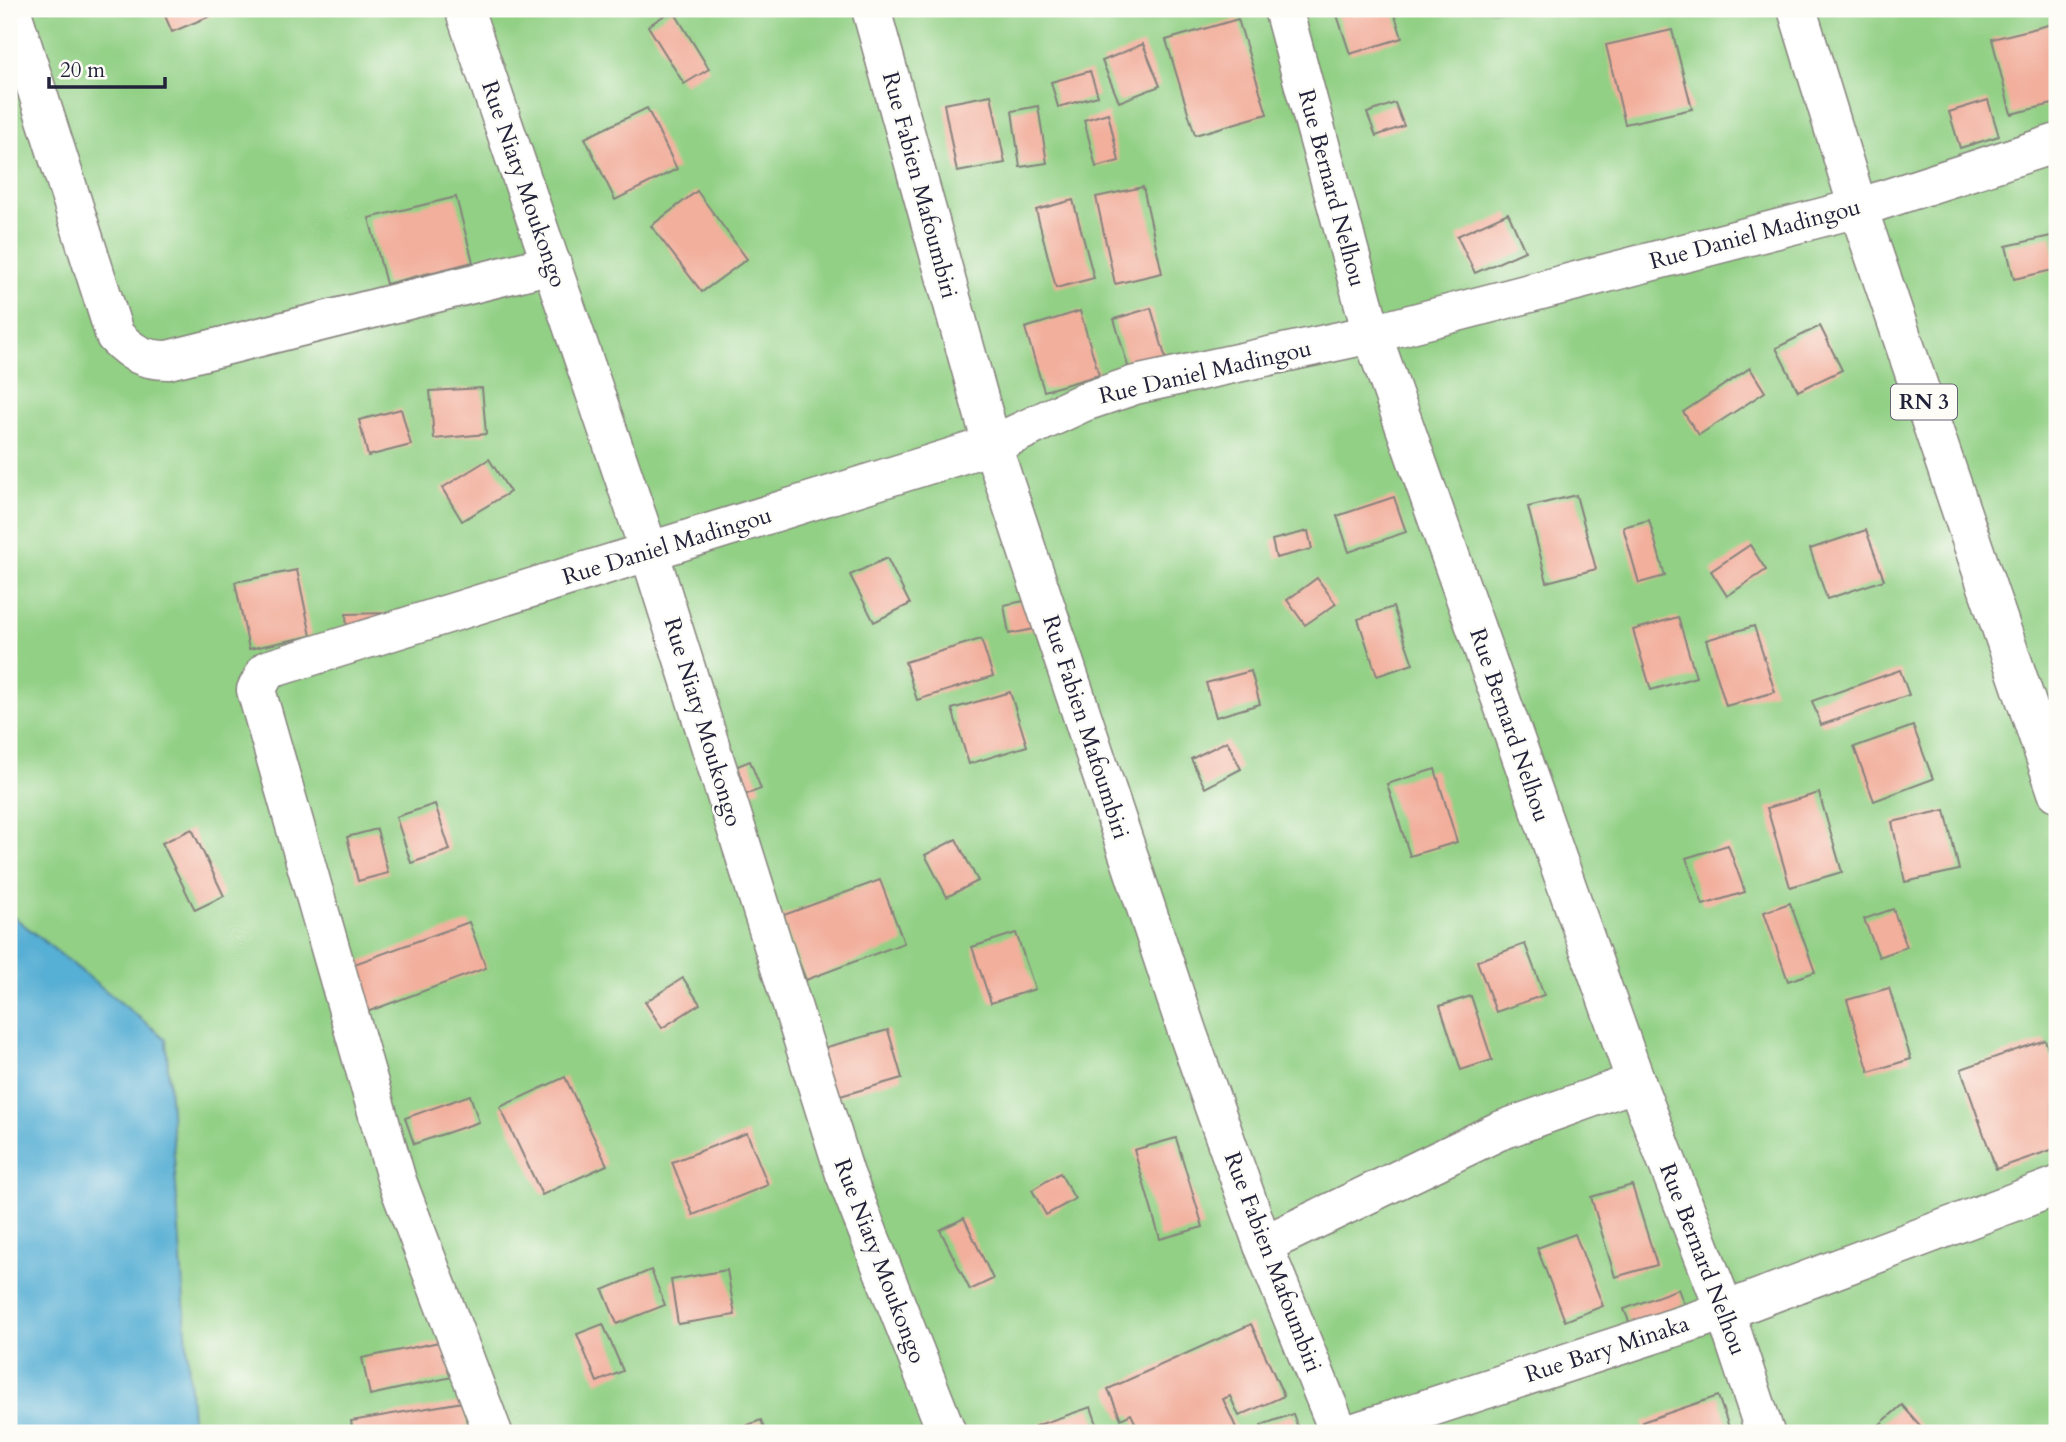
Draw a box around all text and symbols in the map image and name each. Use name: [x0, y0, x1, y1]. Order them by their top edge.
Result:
scale bar: [49, 46, 164, 90]
text: 20 m: [60, 56, 105, 85]
street label: Rue Fabien Mafoumbiri: [875, 68, 965, 302]
street label: Rue Niaty Moukongo: [474, 77, 574, 291]
street label: Rue Bernard Nelhou: [1291, 86, 1373, 290]
street label: Rue Daniel Madingou: [1646, 191, 1864, 277]
street label: Rue Daniel Madingou: [1096, 332, 1314, 412]
road number: RN 3: [1891, 384, 1957, 420]
street label: Rue Daniel Madingou: [559, 499, 775, 593]
street label: Rue Fabien Mafoumbiri: [1035, 611, 1137, 843]
street label: Rue Niaty Moukongo: [657, 614, 749, 830]
street label: Rue Bernard Nelhou: [1462, 624, 1558, 826]
street label: Rue Fabien Mafoumbiri: [1217, 1147, 1329, 1377]
street label: Rue Niaty Moukongo: [827, 1154, 933, 1368]
street label: Rue Bernard Nelhou: [1652, 1159, 1754, 1359]
street label: Rue Bary Minaka: [1521, 1308, 1693, 1390]

